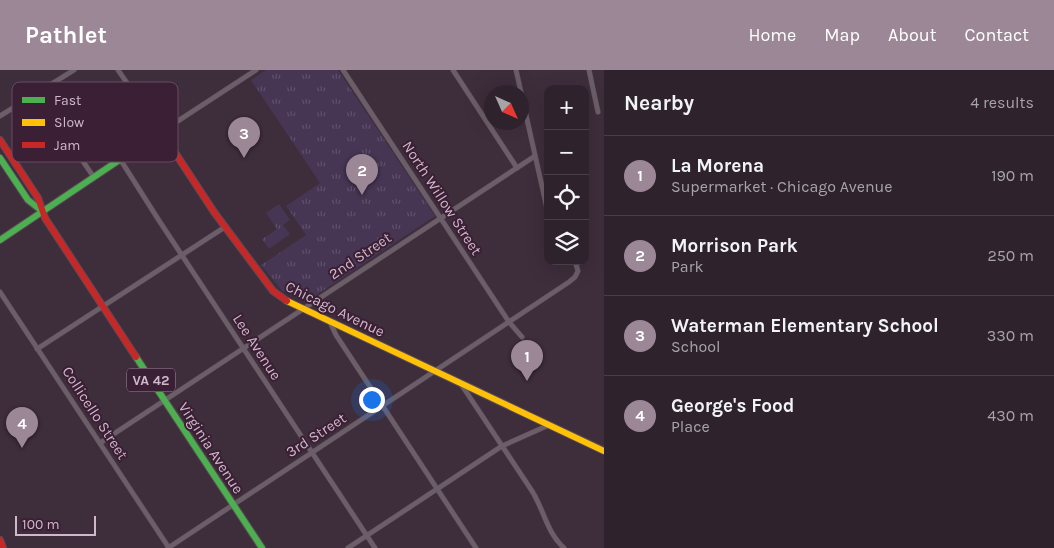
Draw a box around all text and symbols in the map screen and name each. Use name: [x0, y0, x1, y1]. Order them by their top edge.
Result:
text: Pathlet: [25, 21, 107, 49]
text: Home: [748, 24, 796, 46]
text: Map: [824, 24, 860, 46]
text: About: [888, 24, 937, 46]
text: Contact: [965, 24, 1029, 46]
legend: [12, 82, 178, 162]
north arrow: [484, 85, 529, 130]
map controls: [544, 85, 589, 265]
button: +: [544, 85, 589, 130]
text: Nearby: [624, 91, 694, 115]
text: Fast: [54, 92, 81, 109]
text: 4 results: [970, 93, 1034, 112]
text: Slow: [54, 114, 84, 131]
pin: 3: [228, 117, 260, 158]
button: −: [544, 130, 589, 175]
text: Jam: [54, 137, 80, 154]
street label: North Willow Street: [398, 138, 486, 259]
pin: 2: [346, 154, 378, 195]
text: La Morena: [671, 155, 764, 177]
text: 1: [637, 166, 643, 185]
text: 190 m: [991, 166, 1034, 185]
button: locate: [544, 175, 589, 220]
text: Supermarket · Chicago Avenue: [671, 177, 893, 196]
button: layers: [544, 220, 589, 265]
street label: 2nd Street: [325, 228, 395, 283]
text: Morrison Park: [671, 235, 798, 257]
text: 2: [635, 246, 645, 265]
text: 250 m: [987, 246, 1034, 265]
text: Park: [671, 257, 703, 276]
street label: Chicago Avenue: [282, 277, 388, 341]
street label: Lee Avenue: [229, 310, 285, 384]
text: Waterman Elementary School: [671, 315, 939, 337]
text: 3: [635, 326, 645, 345]
text: 330 m: [987, 326, 1034, 345]
text: School: [671, 337, 721, 356]
pin: 1: [511, 340, 543, 381]
street label: Collicello Street: [58, 363, 132, 463]
road number: VA 42: [127, 368, 175, 392]
your location: [359, 387, 385, 413]
text: George's Food: [671, 395, 794, 417]
street label: Virginia Avenue: [175, 399, 247, 497]
text: 4: [635, 406, 645, 425]
text: 430 m: [987, 406, 1034, 425]
pin: 4: [6, 407, 38, 448]
street label: 3rd Street: [283, 409, 350, 461]
text: Place: [671, 417, 710, 436]
scale bar: [15, 513, 96, 536]
text: 100 m: [22, 516, 60, 533]

